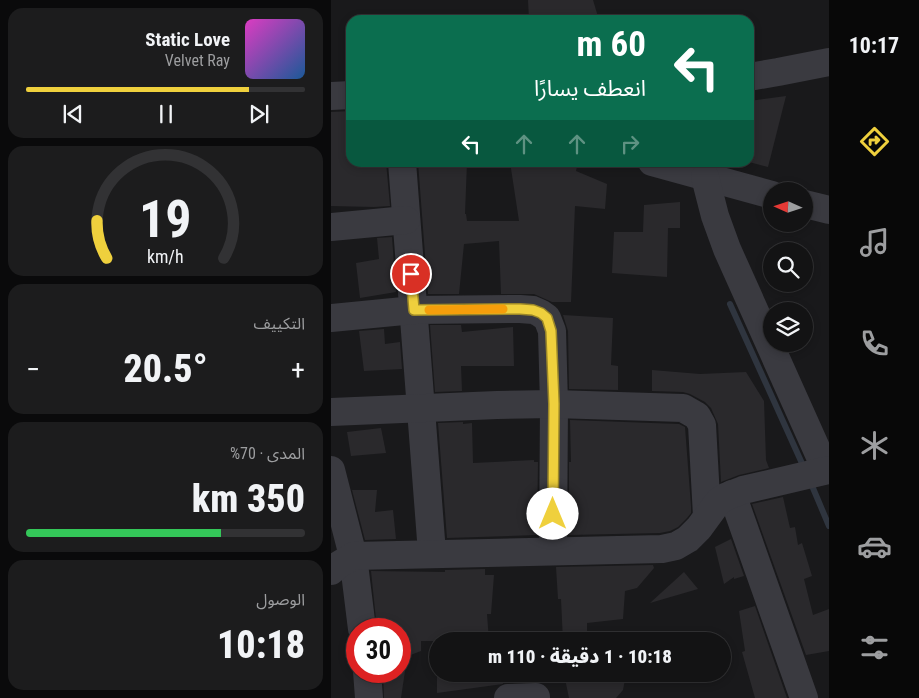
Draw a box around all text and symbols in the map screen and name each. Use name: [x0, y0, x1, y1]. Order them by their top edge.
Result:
text: 60 m: [577, 24, 646, 65]
text: Static Love: [145, 28, 230, 51]
text: 10:17: [849, 33, 899, 58]
icon: left: [664, 35, 729, 100]
text: Velvet Ray: [165, 51, 230, 70]
text: انعطف يسارًا: [534, 76, 646, 101]
icon: previous: [59, 100, 87, 128]
icon: pause: [152, 100, 180, 128]
icon: next: [245, 100, 273, 128]
icon: directions: [857, 124, 892, 159]
icon: left: [457, 130, 485, 158]
icon: ahead: [510, 130, 538, 158]
icon: ahead: [563, 130, 591, 158]
icon: right: [616, 130, 644, 158]
north arrow: [763, 182, 813, 232]
map controls: [763, 182, 813, 352]
text: 19: [139, 189, 192, 250]
icon: music: [857, 225, 892, 260]
button: search: [763, 242, 813, 292]
text: km/h: [147, 246, 184, 267]
pin: [390, 253, 432, 295]
icon: arrive: [397, 260, 425, 288]
button: layers: [763, 302, 813, 352]
text: التكييف: [253, 314, 305, 333]
icon: phone: [857, 326, 892, 361]
text: 20.5°: [123, 347, 208, 391]
text: −: [26, 353, 40, 386]
text: +: [291, 353, 305, 386]
icon: climate: [857, 428, 892, 463]
text: المدى · 70%: [230, 444, 305, 463]
text: 350 km: [192, 477, 305, 521]
position arrow: [526, 487, 578, 539]
icon: car: [857, 529, 892, 564]
text: الوصول: [256, 590, 305, 609]
speed limit sign: 30: [346, 618, 411, 683]
text: 10:18: [217, 623, 305, 667]
icon: filters: [857, 630, 892, 665]
text: 10:18 · 1 دقيقة · 110 m: [488, 645, 672, 668]

